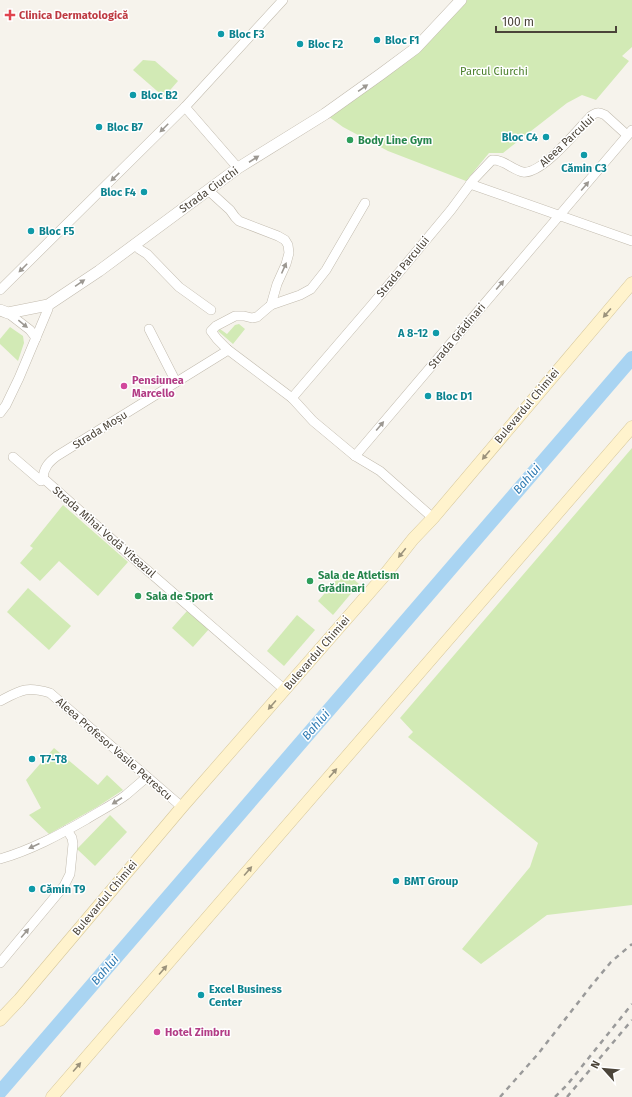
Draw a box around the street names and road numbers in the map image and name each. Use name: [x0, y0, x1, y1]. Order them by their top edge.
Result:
street label: Aleea Parcului: [537, 112, 597, 170]
street label: Strada Ciurchi: [177, 164, 241, 216]
street label: Strada Parcului: [374, 234, 432, 300]
street label: Strada Grădinari: [426, 301, 488, 371]
street label: Bulevardul Chimiei: [492, 366, 562, 446]
street label: Strada Moșu: [70, 408, 130, 452]
street label: Strada Mihai Vodă Viteazul: [50, 484, 158, 580]
street label: Bulevardul Chimiei: [281, 613, 353, 693]
street label: Aleea Profesor Vasile Petrescu: [53, 695, 175, 803]
street label: Bulevardul Chimiei: [70, 858, 140, 938]

